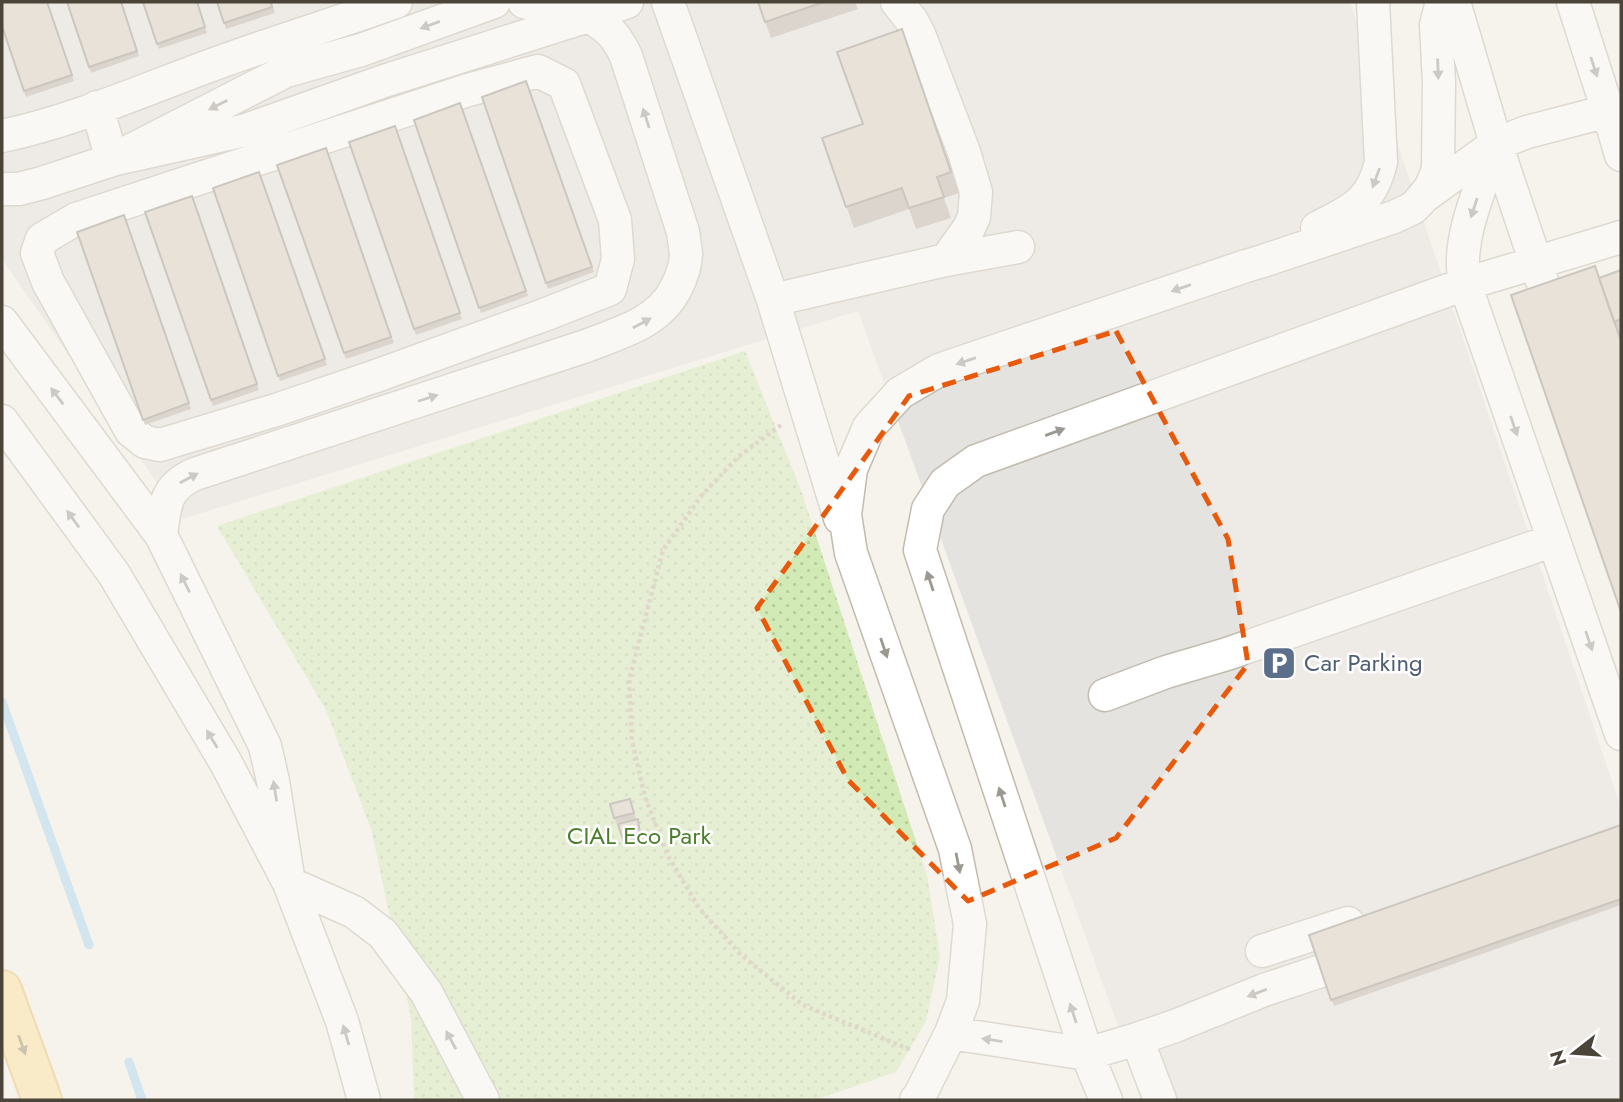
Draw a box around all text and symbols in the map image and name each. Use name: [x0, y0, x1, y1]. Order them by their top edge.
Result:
one-way arrow: [420, 20, 441, 31]
one-way arrow: [1589, 56, 1599, 77]
one-way arrow: [1433, 59, 1444, 81]
one-way arrow: [208, 100, 228, 111]
one-way arrow: [641, 107, 651, 128]
one-way arrow: [1370, 168, 1381, 189]
one-way arrow: [1468, 198, 1479, 219]
one-way arrow: [1170, 283, 1191, 293]
one-way arrow: [632, 317, 652, 328]
one-way arrow: [955, 356, 976, 367]
one-way arrow: [50, 387, 64, 405]
one-way arrow: [417, 393, 438, 403]
one-way arrow: [1509, 415, 1520, 436]
one-way arrow: [1044, 427, 1065, 438]
one-way arrow: [179, 472, 199, 483]
one-way arrow: [66, 510, 81, 528]
one-way arrow: [925, 571, 935, 592]
one-way arrow: [179, 573, 190, 593]
one-way arrow: [1584, 630, 1595, 651]
one-way arrow: [879, 637, 890, 658]
parking icon: Car Parking: [1260, 644, 1298, 682]
place label: Car Parking: [1304, 645, 1423, 680]
one-way arrow: [205, 729, 218, 748]
one-way arrow: [269, 780, 280, 802]
one-way arrow: [996, 787, 1007, 808]
park label: CIAL Eco Park: [567, 818, 711, 853]
one-way arrow: [952, 852, 963, 874]
one-way arrow: [1246, 987, 1267, 998]
one-way arrow: [1067, 1003, 1078, 1024]
north arrow: [1539, 1018, 1609, 1088]
one-way arrow: [340, 1024, 350, 1045]
one-way arrow: [445, 1030, 457, 1050]
one-way arrow: [17, 1034, 28, 1055]
one-way arrow: [981, 1034, 1003, 1045]
text: N: [1543, 1047, 1573, 1069]

